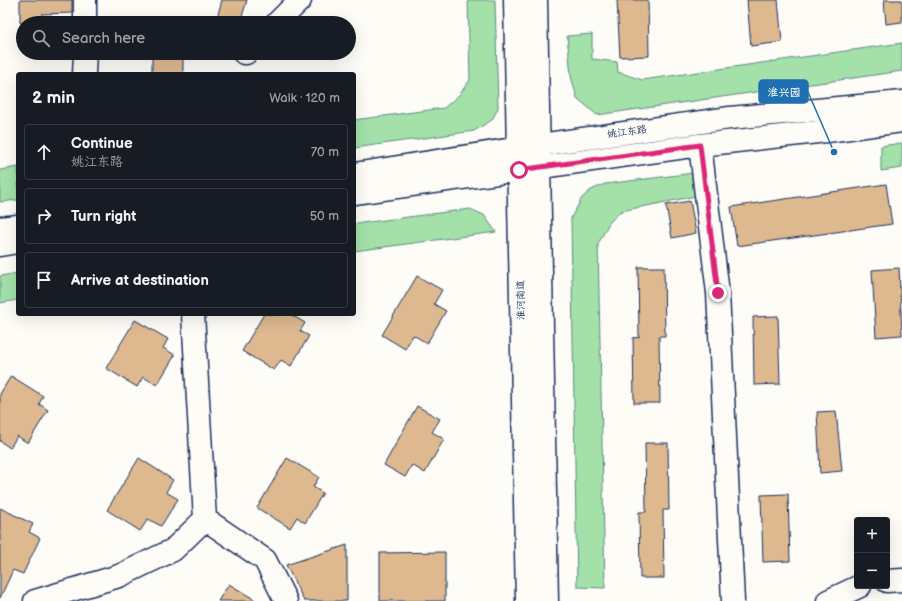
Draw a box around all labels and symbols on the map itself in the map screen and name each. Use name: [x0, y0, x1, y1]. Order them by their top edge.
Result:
callout: 淮兴园: [759, 80, 808, 103]
text: 淮兴园: [768, 86, 801, 99]
street label: 姚江东路: [606, 123, 648, 141]
route start: [510, 161, 528, 179]
street label: 淮河南道: [515, 280, 527, 320]
route end: [709, 284, 727, 302]

